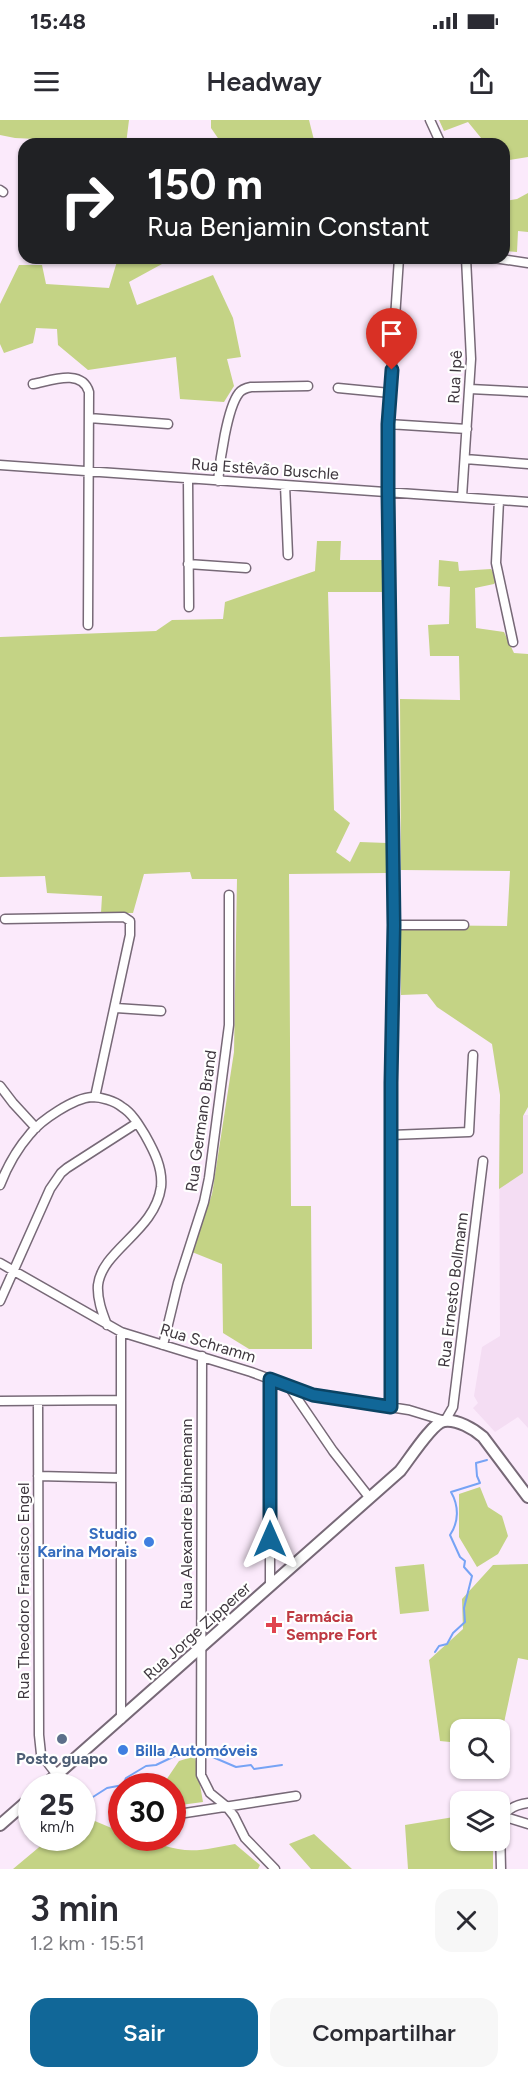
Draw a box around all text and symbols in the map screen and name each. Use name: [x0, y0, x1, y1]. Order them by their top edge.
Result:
text: 15:48: [30, 8, 86, 35]
icon: menu: [30, 65, 63, 98]
text: Headway: [206, 65, 322, 98]
icon: share: [465, 65, 498, 98]
text: 150 m: [147, 159, 263, 210]
icon: right: [48, 162, 126, 240]
text: Rua Benjamin Constant: [147, 210, 430, 243]
pin: [366, 308, 417, 370]
icon: arrive: [375, 317, 408, 350]
street label: Rua Ipê: [444, 349, 466, 404]
street label: Rua Estêvão Buschle: [190, 454, 340, 484]
street label: Rua Germano Brand: [182, 1049, 220, 1193]
street label: Rua Ernesto Bollmann: [434, 1211, 472, 1369]
street label: Rua Schramm: [158, 1319, 258, 1367]
street label: Rua Alexandre Bühnemann: [177, 1418, 196, 1610]
street label: Rua Theodoro Francisco Engel: [14, 1483, 33, 1699]
position arrow: [238, 1507, 302, 1571]
place label: Studio Karina Morais: [37, 1524, 138, 1561]
marker: Studio Karina Morais: [142, 1535, 156, 1549]
street label: Rua Jorge Zipperer: [140, 1578, 255, 1684]
place label: Farmácia Sempre Fort: [286, 1607, 377, 1644]
marker: Farmácia Sempre Fort: [267, 1618, 281, 1632]
map controls: [450, 1719, 510, 1851]
button: search: [450, 1719, 510, 1779]
marker: Posto guapo: [55, 1732, 69, 1746]
place label: Billa Automóveis: [135, 1741, 258, 1760]
marker: Billa Automóveis: [116, 1743, 130, 1757]
place label: Posto guapo: [16, 1749, 108, 1768]
speed limit sign: 30: [108, 1773, 186, 1851]
text: 25: [40, 1786, 74, 1823]
button: layers: [450, 1791, 510, 1851]
text: km/h: [40, 1818, 74, 1836]
text: 3 min: [30, 1887, 119, 1930]
button: close: [435, 1889, 498, 1952]
text: 1.2 km · 15:51: [30, 1931, 145, 1955]
button: Sair: [30, 1998, 258, 2067]
button: Compartilhar: [270, 1998, 498, 2067]

